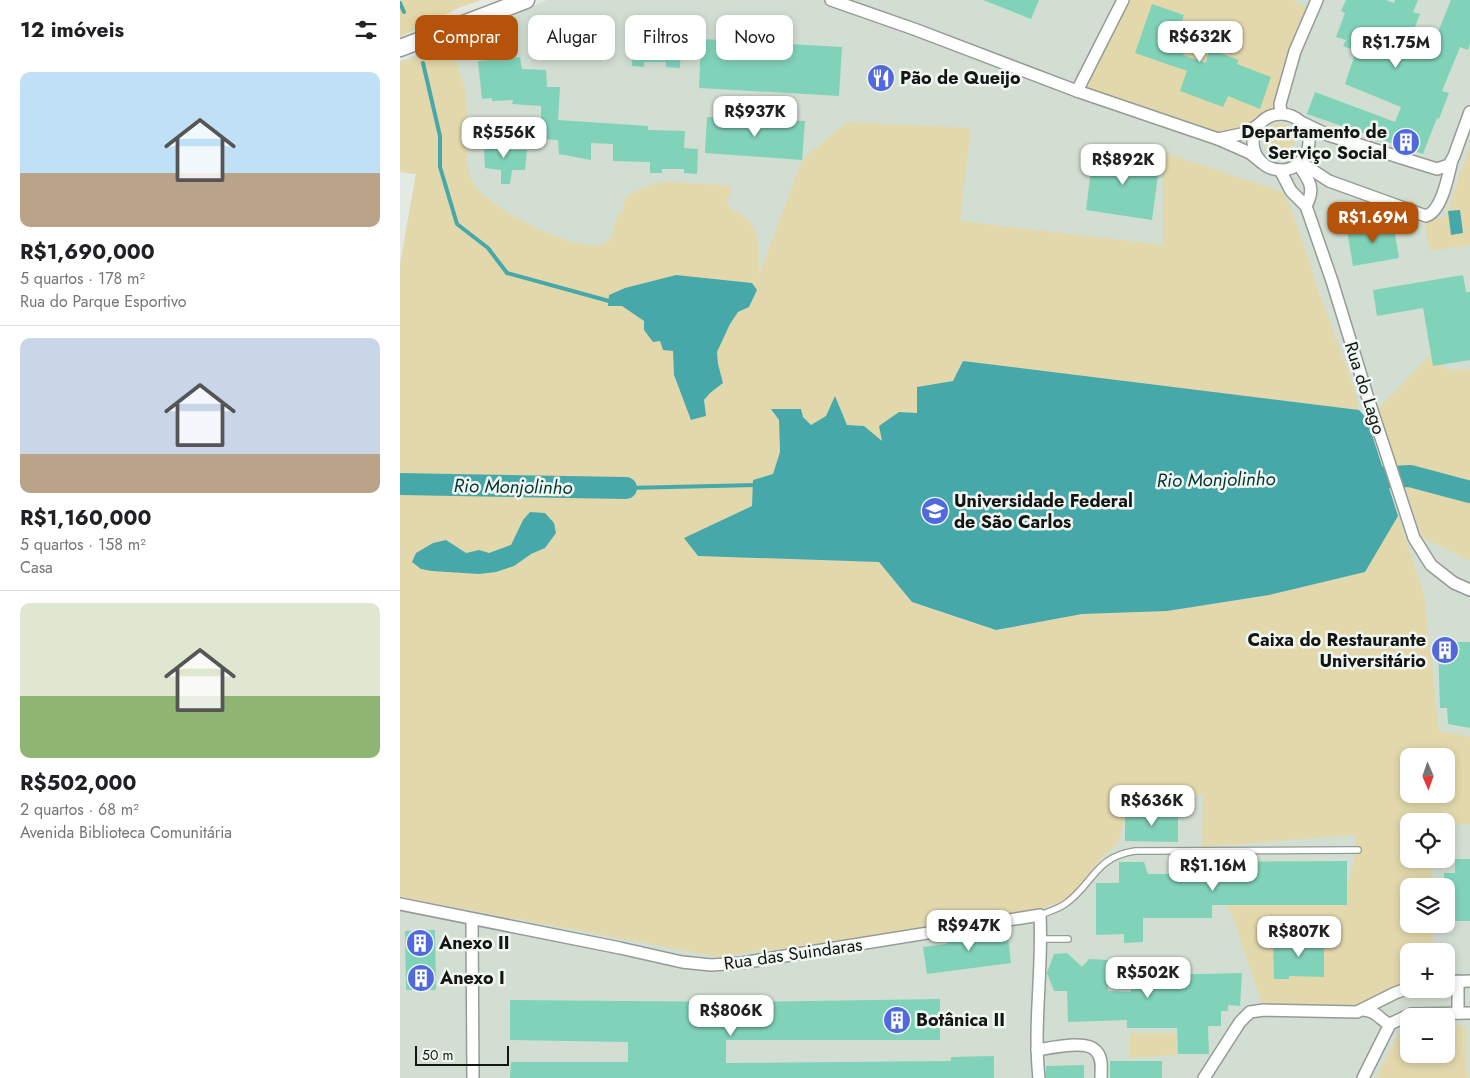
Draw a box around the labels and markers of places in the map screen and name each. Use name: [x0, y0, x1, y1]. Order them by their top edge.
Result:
pin: R$632K: [1159, 20, 1241, 63]
pin: R$1.75M: [1350, 27, 1442, 69]
restaurant icon: Pão de Queijo: [866, 63, 896, 93]
place label: Pão de Queijo: [900, 65, 1021, 91]
pin: R$937K: [714, 96, 796, 138]
pin: R$556K: [463, 116, 545, 159]
place label: Departamento de Serviço Social: [1241, 119, 1387, 166]
building icon: Departamento de Serviço Social: [1391, 127, 1421, 157]
pin: R$892K: [1082, 144, 1164, 186]
pin: R$1.69M: [1327, 202, 1419, 244]
place label: Universidade Federal de São Carlos: [954, 488, 1133, 535]
school or university icon: Universidade Federal de São Carlos: [920, 496, 950, 526]
place label: Caixa do Restaurante Universitário: [1247, 627, 1426, 674]
building icon: Caixa do Restaurante Universitário: [1430, 635, 1460, 665]
pin: R$636K: [1111, 784, 1193, 827]
pin: R$1.16M: [1167, 850, 1259, 892]
pin: R$947K: [928, 910, 1010, 952]
pin: R$807K: [1258, 916, 1340, 958]
building icon: Anexo II: [405, 928, 435, 958]
place label: Anexo II: [438, 930, 509, 956]
pin: R$502K: [1107, 956, 1189, 999]
building icon: Anexo I: [406, 963, 436, 993]
place label: Anexo I: [439, 965, 505, 991]
pin: R$806K: [690, 994, 772, 1037]
building icon: Botânica II: [882, 1005, 912, 1035]
place label: Botânica II: [916, 1007, 1005, 1033]

